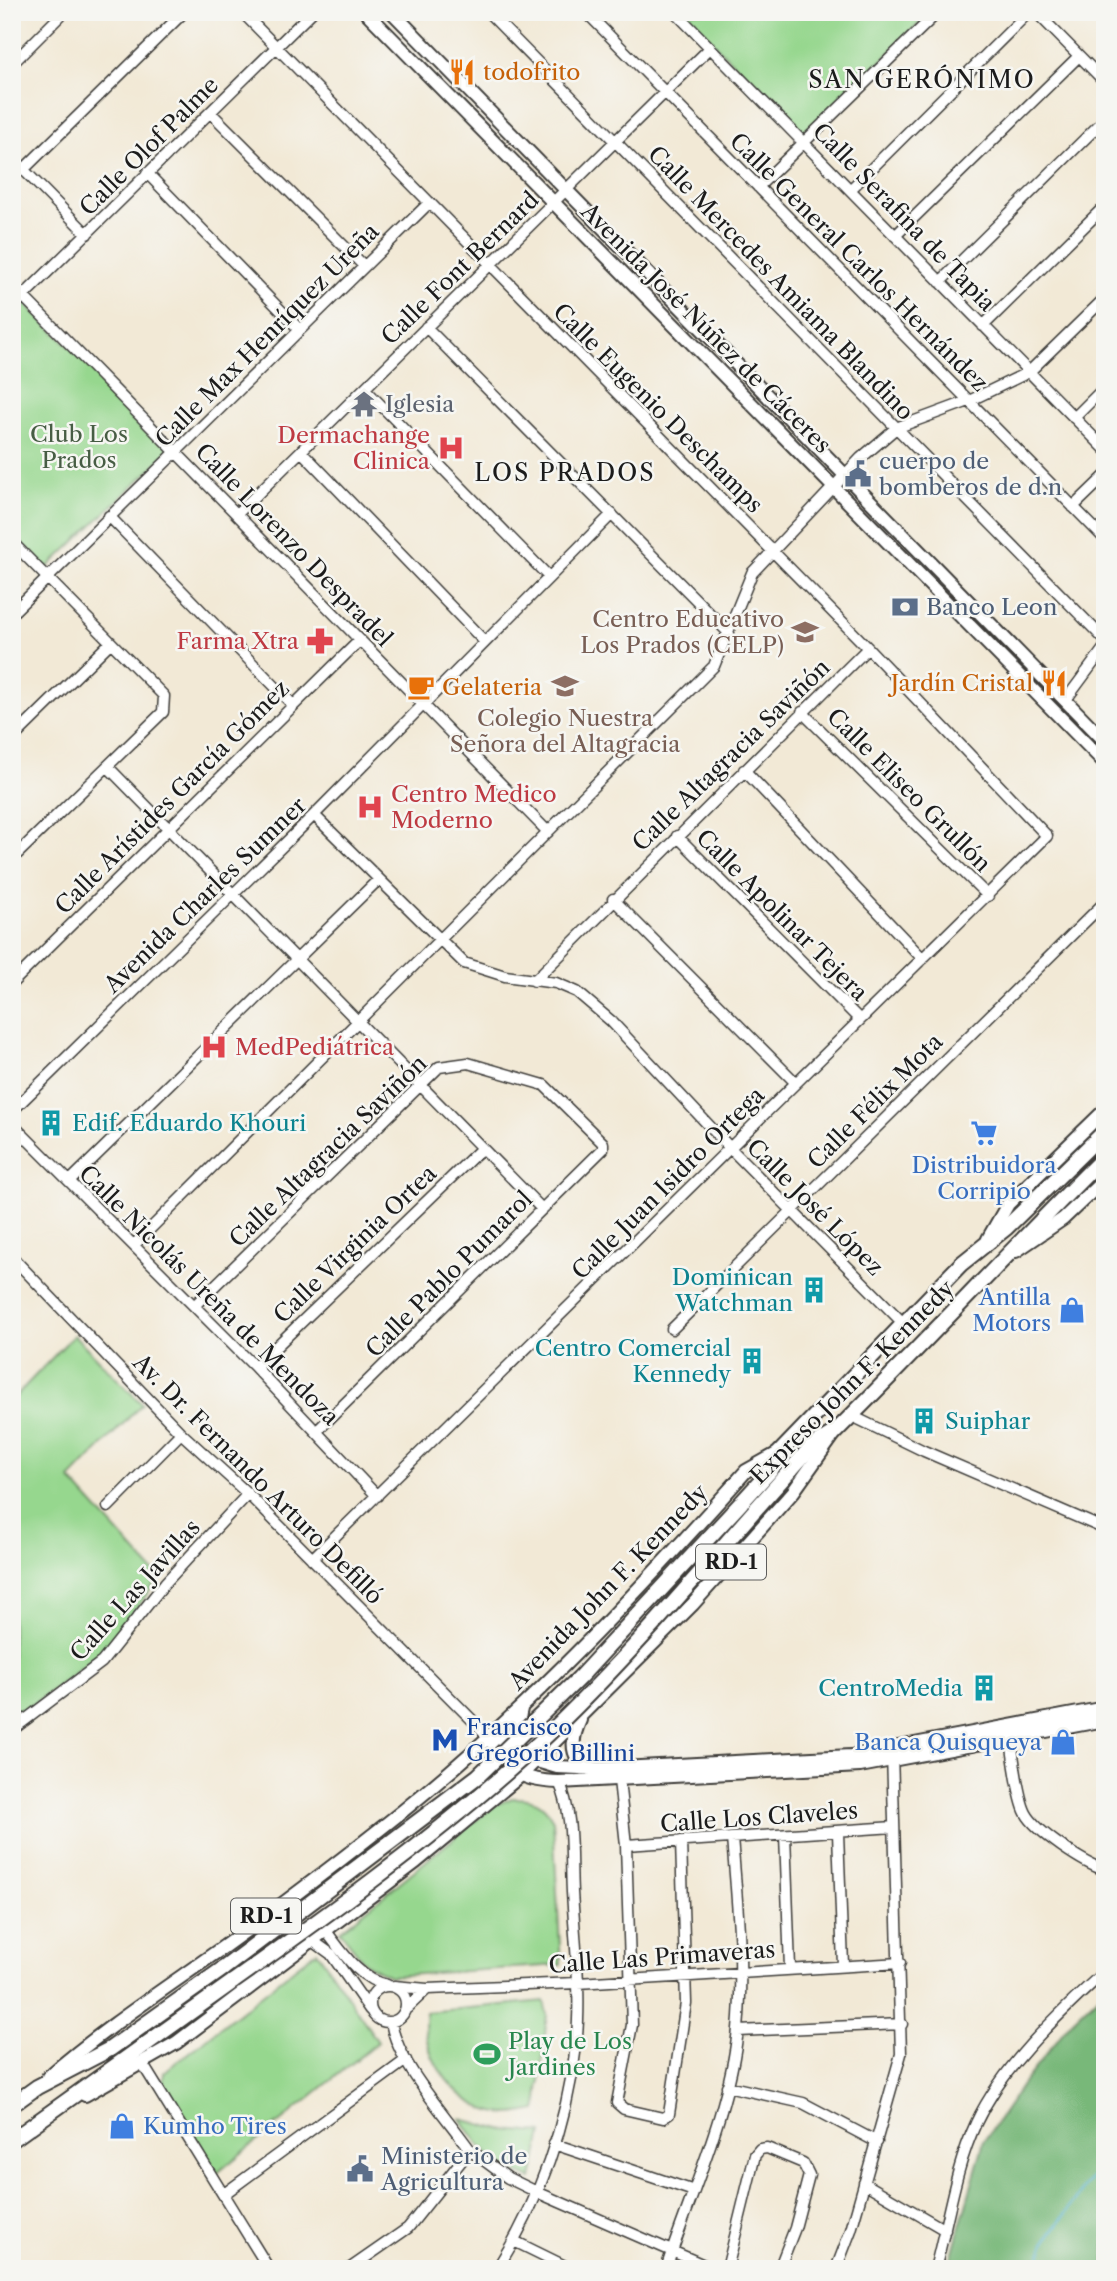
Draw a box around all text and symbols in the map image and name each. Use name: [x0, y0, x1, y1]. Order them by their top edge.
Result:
restaurant icon: todofrito: [447, 57, 477, 87]
place label: todofrito: [483, 58, 580, 86]
district label: SAN GERÓNIMO: [808, 64, 1036, 94]
street label: Calle Olof Palme: [74, 71, 224, 221]
street label: Calle Serafina de Tapia: [807, 117, 1002, 318]
street label: Calle General Carlos Hernández: [724, 127, 994, 397]
street label: Calle Mercedes Amiama Blandino: [642, 140, 920, 426]
street label: Calle Font Bernard: [376, 186, 544, 350]
street label: Avenida José Núñez de Cáceres: [574, 196, 837, 459]
street label: Calle Max Henríquez Ureña: [149, 217, 385, 453]
street label: Calle Eugenio Deschamps: [547, 297, 769, 519]
temple icon: Iglesia: [349, 389, 379, 419]
place label: Iglesia: [385, 390, 455, 418]
park label: Club Los Prados: [30, 420, 128, 474]
place label: Dermachange Clinica: [277, 421, 431, 475]
hospital icon: Dermachange Clinica: [436, 433, 466, 463]
street label: Calle Lorenzo Despradel: [190, 438, 399, 653]
place label: cuerpo de bomberos de d.n: [879, 447, 1062, 501]
district label: LOS PRADOS: [474, 458, 656, 487]
public building icon: cuerpo de bomberos de d.n: [843, 459, 873, 489]
bank icon: Banco Leon: [890, 592, 920, 622]
place label: Banco Leon: [926, 593, 1057, 621]
place label: Centro Educativo Los Prados (CELP): [580, 605, 784, 659]
school or university icon: Centro Educativo Los Prados (CELP): [790, 617, 820, 647]
pharmacy icon: Farma Xtra: [305, 626, 335, 656]
place label: Farma Xtra: [177, 627, 300, 655]
street label: Calle Altagracia Saviñón: [626, 653, 836, 857]
restaurant icon: Jardín Cristal: [1039, 668, 1069, 698]
place label: Jardín Cristal: [888, 669, 1033, 697]
school or university icon: Colegio Nuestra Señora del Altagracia: [550, 671, 580, 701]
cafe icon: Gelateria: [406, 672, 436, 702]
place label: Gelateria: [442, 673, 543, 701]
street label: Calle Arístides García Gómez: [49, 674, 295, 920]
street label: Calle Eliseo Grullón: [821, 702, 997, 878]
place label: Colegio Nuestra Señora del Altagracia: [450, 704, 681, 758]
place label: Centro Medico Moderno: [391, 780, 557, 834]
street label: Avenida Charles Sumner: [98, 791, 312, 999]
hospital icon: Centro Medico Moderno: [355, 792, 385, 822]
street label: Calle Apolinar Tejera: [690, 823, 874, 1007]
street label: Calle Félix Mota: [802, 1027, 949, 1174]
hospital icon: MedPediátrica: [199, 1032, 229, 1062]
place label: MedPediátrica: [235, 1033, 395, 1061]
street label: Calle Altagracia Saviñón: [223, 1049, 433, 1253]
street label: Calle Juan Isidro Ortega: [566, 1080, 771, 1285]
building icon: Edif. Eduardo Khouri: [36, 1108, 66, 1138]
place label: Edif. Eduardo Khouri: [72, 1109, 306, 1137]
supermarket icon: Distribuidora Corripio: [969, 1118, 999, 1148]
street label: Calle José López: [741, 1133, 889, 1281]
place label: Distribuidora Corripio: [911, 1151, 1057, 1205]
street label: Calle Nicolás Ureña de Mendoza: [73, 1159, 345, 1431]
street label: Calle Virginia Ortea: [268, 1159, 443, 1329]
street label: Calle Pablo Pumarol: [360, 1185, 538, 1363]
place label: Dominican Watchman: [672, 1263, 793, 1317]
street label: Expreso John F. Kennedy: [744, 1274, 960, 1490]
building icon: Dominican Watchman: [799, 1275, 829, 1305]
place label: Antilla Motors: [972, 1283, 1052, 1337]
shop icon: Antilla Motors: [1057, 1295, 1087, 1325]
place label: Centro Comercial Kennedy: [535, 1334, 731, 1388]
building icon: Centro Comercial Kennedy: [737, 1346, 767, 1376]
street label: Av. Dr. Fernando Arturo Defilló: [126, 1347, 389, 1610]
building icon: Suiphar: [909, 1406, 939, 1436]
place label: Suiphar: [945, 1407, 1031, 1435]
street label: Avenida John F. Kennedy: [502, 1478, 713, 1696]
street label: Calle Las Javillas: [64, 1514, 206, 1666]
road number: RD-1: [696, 1544, 766, 1580]
building icon: CentroMedia: [969, 1673, 999, 1703]
place label: CentroMedia: [818, 1674, 964, 1702]
place label: Francisco Gregorio Billini: [466, 1713, 635, 1767]
metro station icon: Francisco Gregorio Billini: [430, 1725, 460, 1755]
shop icon: Banca Quisqueya: [1048, 1727, 1078, 1757]
place label: Banca Quisqueya: [854, 1728, 1043, 1756]
street label: Calle Los Claveles: [659, 1796, 859, 1838]
road number: RD-1: [231, 1898, 301, 1934]
street label: Calle Las Primaveras: [548, 1935, 776, 1979]
place label: Play de Los Jardines: [505, 2027, 632, 2081]
sports icon: Play de Los Jardines: [472, 2039, 502, 2069]
shop icon: Kumho Tires: [107, 2111, 137, 2141]
place label: Kumho Tires: [143, 2112, 287, 2140]
place label: Ministerio de Agricultura: [380, 2142, 527, 2196]
public building icon: Ministerio de Agricultura: [345, 2154, 375, 2184]

